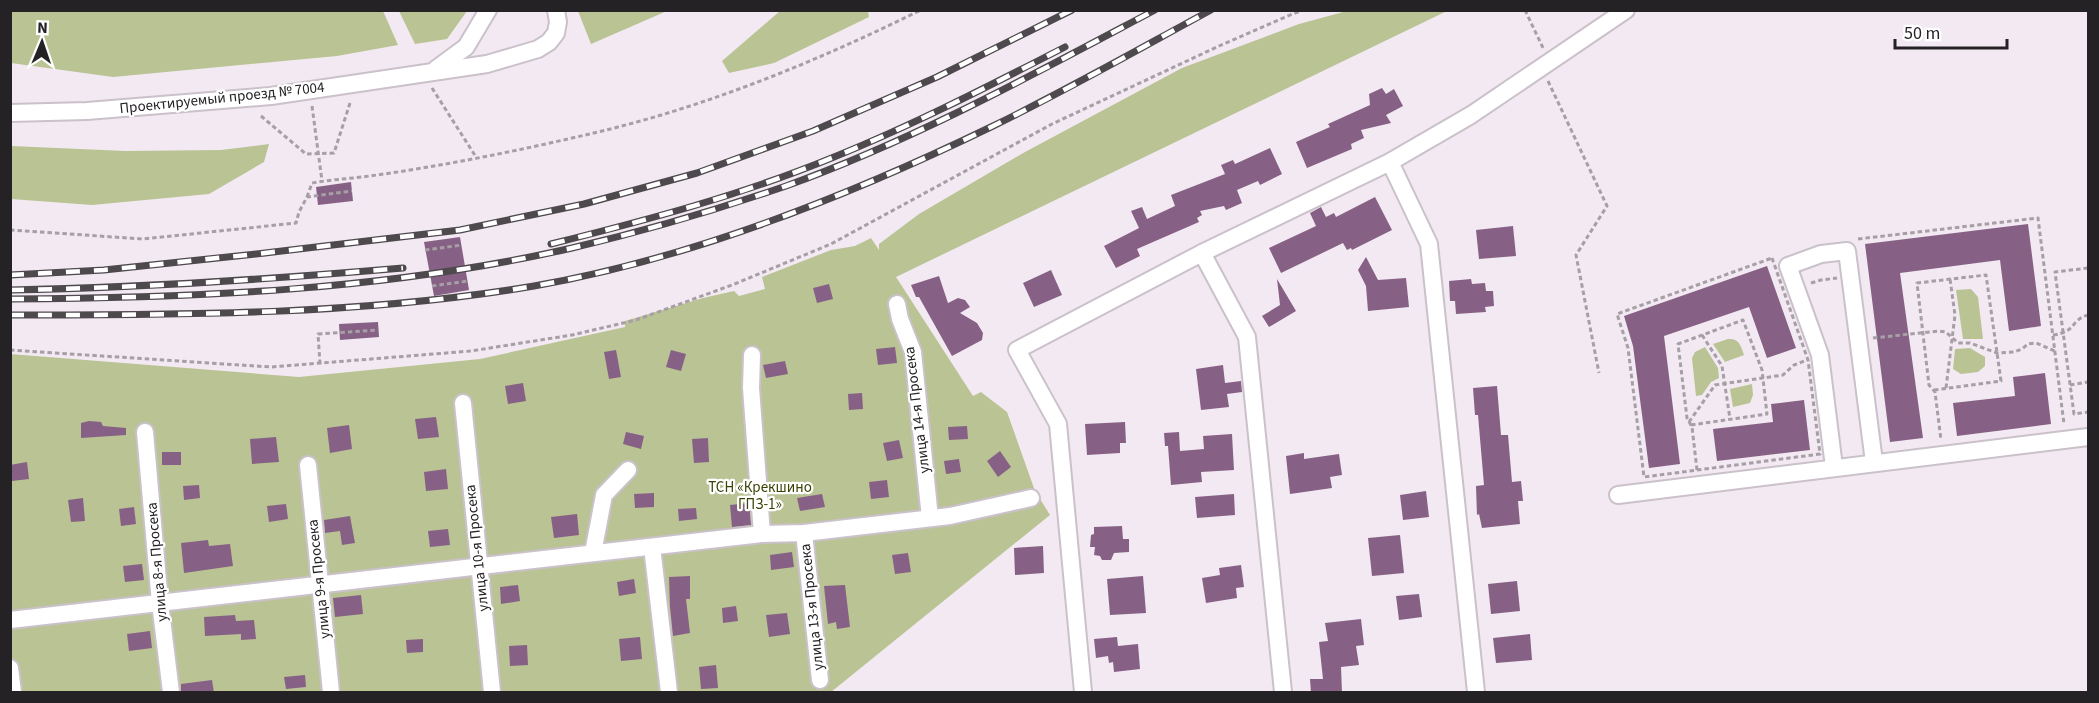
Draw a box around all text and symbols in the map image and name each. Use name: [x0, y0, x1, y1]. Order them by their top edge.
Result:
north arrow: [12, 12, 72, 72]
scale bar: [1895, 12, 2008, 50]
text: N: [37, 17, 48, 39]
text: 50 m: [1904, 21, 1940, 46]
street label: Проектируемый проезд № 7004: [118, 77, 326, 119]
street label: улица 14-я Просека: [899, 345, 935, 475]
park label: ТСН «Крекшино ГПЗ-1»: [708, 477, 812, 515]
street label: улица 10-я Просека: [460, 484, 494, 612]
street label: улица 8-я Просека: [141, 501, 173, 623]
street label: улица 9-я Просека: [302, 518, 336, 640]
street label: улица 13-я Просека: [795, 543, 829, 671]

